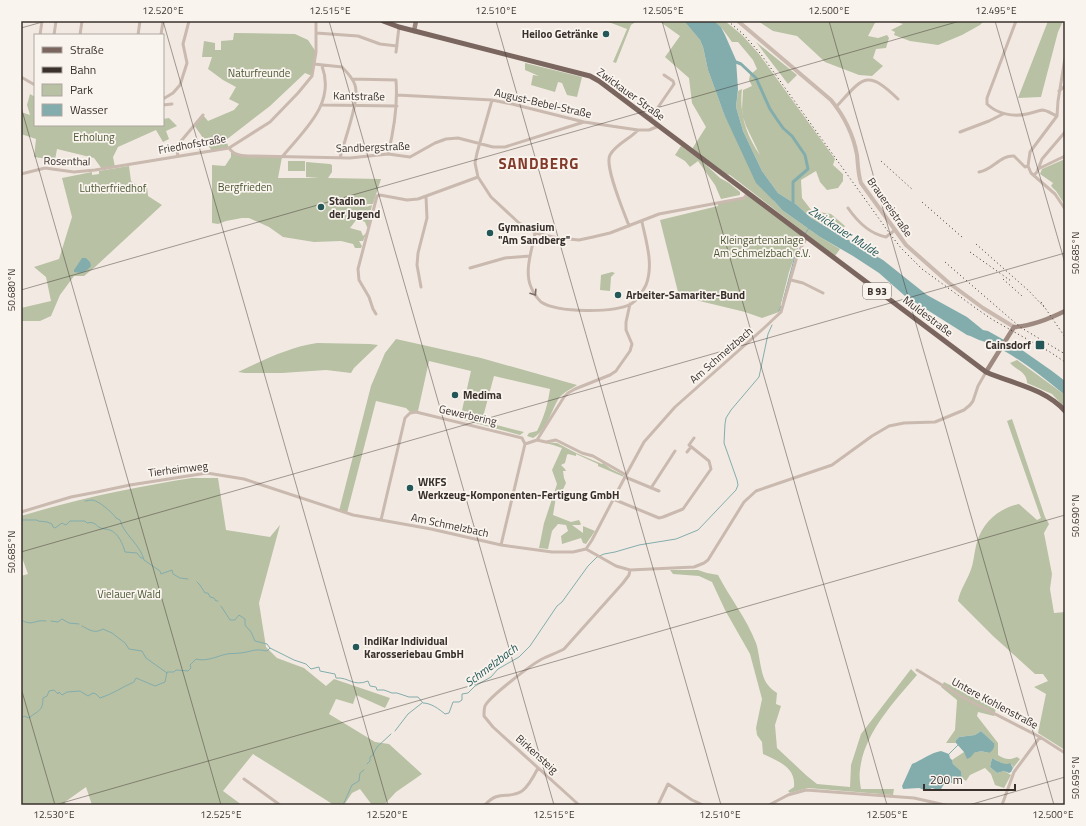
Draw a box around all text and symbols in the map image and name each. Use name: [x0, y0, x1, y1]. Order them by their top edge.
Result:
text: 12.520°E: [142, 3, 184, 18]
text: 12.515°E: [309, 3, 351, 18]
text: 12.510°E: [475, 3, 517, 18]
text: 12.505°E: [642, 3, 684, 18]
text: 12.500°E: [808, 3, 850, 18]
text: 12.495°E: [975, 3, 1017, 18]
place label: Heiloo Getränke: [522, 26, 598, 42]
marker: Heiloo Getränke: [601, 29, 611, 39]
legend: [34, 34, 164, 126]
text: Straße: [70, 40, 104, 59]
text: Bahn: [70, 60, 96, 79]
street label: Zwickauer Straße: [594, 64, 669, 124]
park label: Naturfreunde: [228, 65, 291, 81]
text: Park: [70, 80, 93, 99]
street label: August-Bebel-Straße: [493, 84, 594, 122]
street label: Kantstraße: [333, 88, 385, 104]
text: Wasser: [70, 100, 108, 119]
park label: Erholung: [73, 129, 115, 145]
street label: Friedhofstraße: [157, 130, 228, 158]
street label: Sandbergstraße: [336, 138, 411, 156]
district label: SANDBERG: [499, 152, 579, 175]
street label: Rosenthal: [43, 153, 91, 169]
street label: Brauereistraße: [864, 174, 917, 240]
park label: Bergfrieden: [218, 179, 272, 195]
park label: Lutherfriedhof: [80, 180, 147, 196]
place label: Stadion der Jugend: [329, 193, 380, 222]
water label: Zwickauer Mulde: [805, 201, 884, 262]
marker: Stadion der Jugend: [316, 202, 326, 212]
place label: Gymnasium "Am Sandberg": [498, 219, 570, 248]
marker: Gymnasium "Am Sandberg": [485, 228, 495, 238]
park label: Kleingartenanlage Am Schmelzbach e.V.: [713, 232, 811, 261]
text: 50.685°N: [1068, 232, 1083, 274]
text: 50.680°N: [4, 269, 19, 311]
road number: B 93: [863, 283, 891, 299]
place label: Arbeiter-Samariter-Bund: [626, 287, 745, 303]
one-way arrow: [530, 289, 537, 296]
marker: Arbeiter-Samariter-Bund: [613, 290, 623, 300]
street label: Muldestraße: [900, 292, 957, 340]
street label: Am Schmelzbach: [686, 323, 756, 387]
place label: Cainsdorf: [985, 337, 1031, 353]
marker: Cainsdorf: [1034, 339, 1046, 351]
place label: Medima: [463, 387, 502, 403]
marker: Medima: [450, 390, 460, 400]
street label: Gewerbering: [437, 401, 499, 430]
street label: Tierheimweg: [147, 457, 209, 481]
place label: WKFS Werkzeug-Komponenten-Fertigung GmbH: [418, 474, 619, 503]
marker: WKFS Werkzeug-Komponenten-Fertigung GmbH: [405, 483, 415, 493]
text: 50.690°N: [1068, 495, 1083, 537]
street label: Am Schmelzbach: [410, 509, 490, 541]
text: 50.685°N: [4, 531, 19, 573]
park label: Vielauer Wald: [97, 586, 161, 602]
place label: IndiKar Individual Karosseriebau GmbH: [364, 633, 464, 662]
water label: Schmelzbach: [460, 638, 522, 691]
marker: IndiKar Individual Karosseriebau GmbH: [351, 642, 361, 652]
street label: Untere Kohlenstraße: [949, 673, 1042, 733]
street label: Birkensteig: [512, 731, 562, 778]
text: 50.695°N: [1068, 757, 1083, 799]
scale bar: [924, 766, 1015, 792]
text: 200 m: [930, 770, 963, 789]
text: 12.530°E: [33, 807, 75, 822]
text: 12.525°E: [200, 807, 242, 822]
text: 12.520°E: [366, 807, 408, 822]
text: 12.515°E: [533, 807, 575, 822]
text: 12.510°E: [699, 807, 741, 822]
text: 12.505°E: [866, 807, 908, 822]
text: 12.500°E: [1032, 807, 1074, 822]

